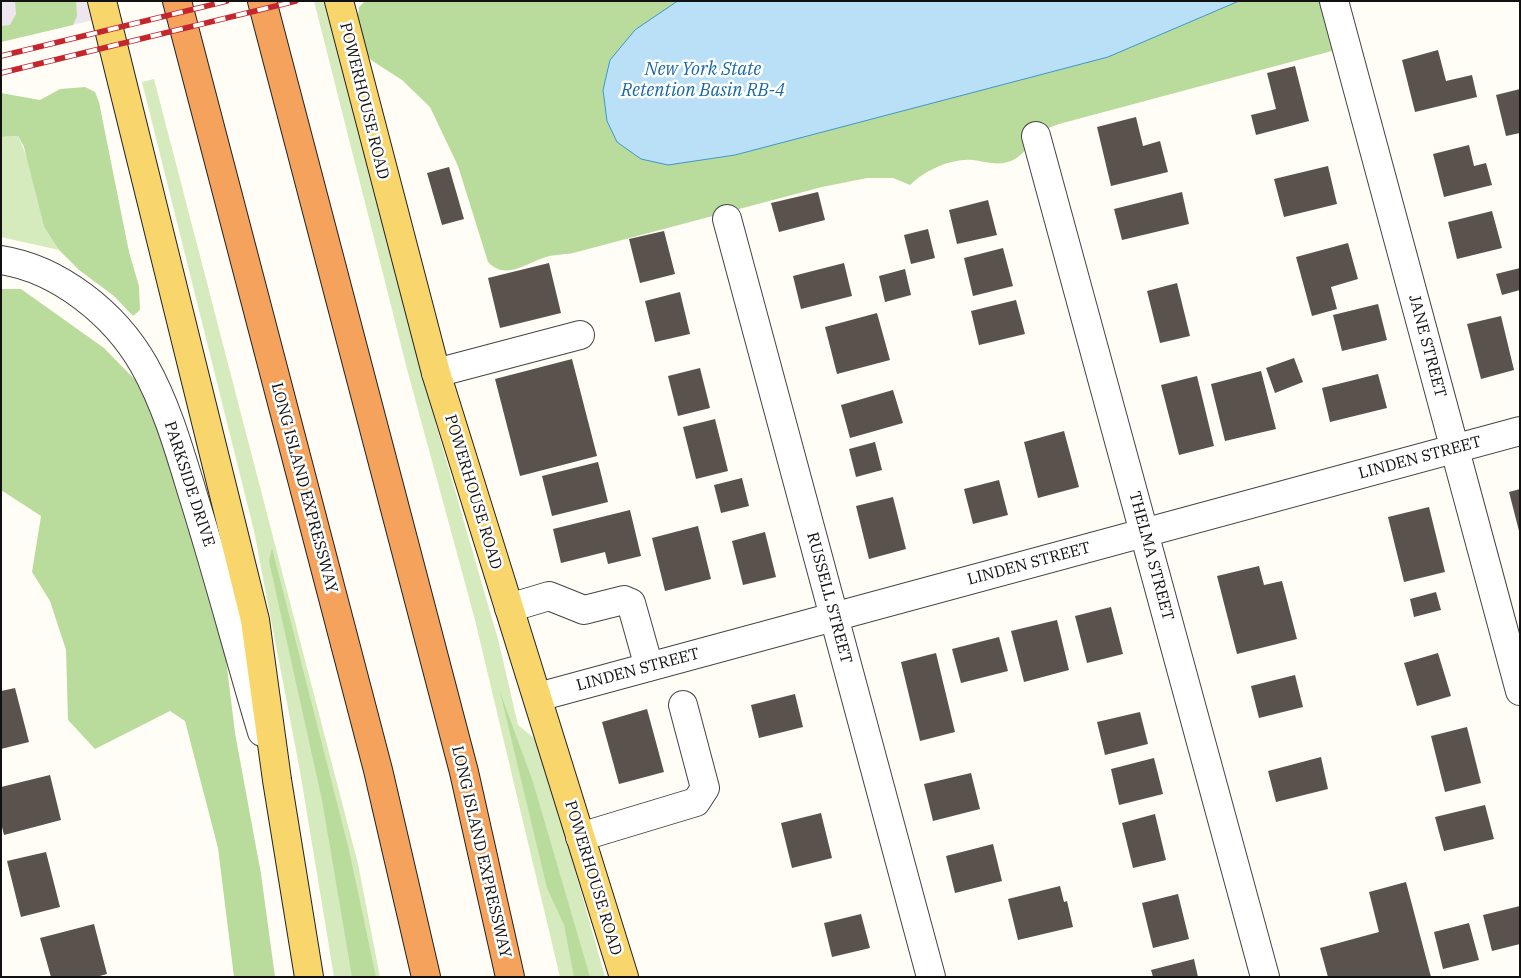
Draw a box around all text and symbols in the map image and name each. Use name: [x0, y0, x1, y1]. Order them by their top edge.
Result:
street label: POWERHOUSE ROAD: [335, 21, 393, 181]
water label: New York State Retention Basin RB-4: [621, 59, 785, 102]
street label: JANE STREET: [1404, 292, 1450, 400]
street label: LONG ISLAND EXPRESSWAY: [267, 381, 341, 595]
street label: POWERHOUSE ROAD: [440, 412, 506, 572]
street label: PARKSIDE DRIVE: [160, 419, 218, 549]
street label: LINDEN STREET: [1356, 432, 1484, 484]
street label: THELMA STREET: [1125, 489, 1177, 623]
street label: RUSSELL STREET: [802, 530, 856, 666]
street label: LINDEN STREET: [965, 538, 1093, 590]
street label: LINDEN STREET: [574, 644, 702, 696]
street label: LONG ISLAND EXPRESSWAY: [447, 744, 515, 960]
street label: POWERHOUSE ROAD: [560, 798, 626, 958]

